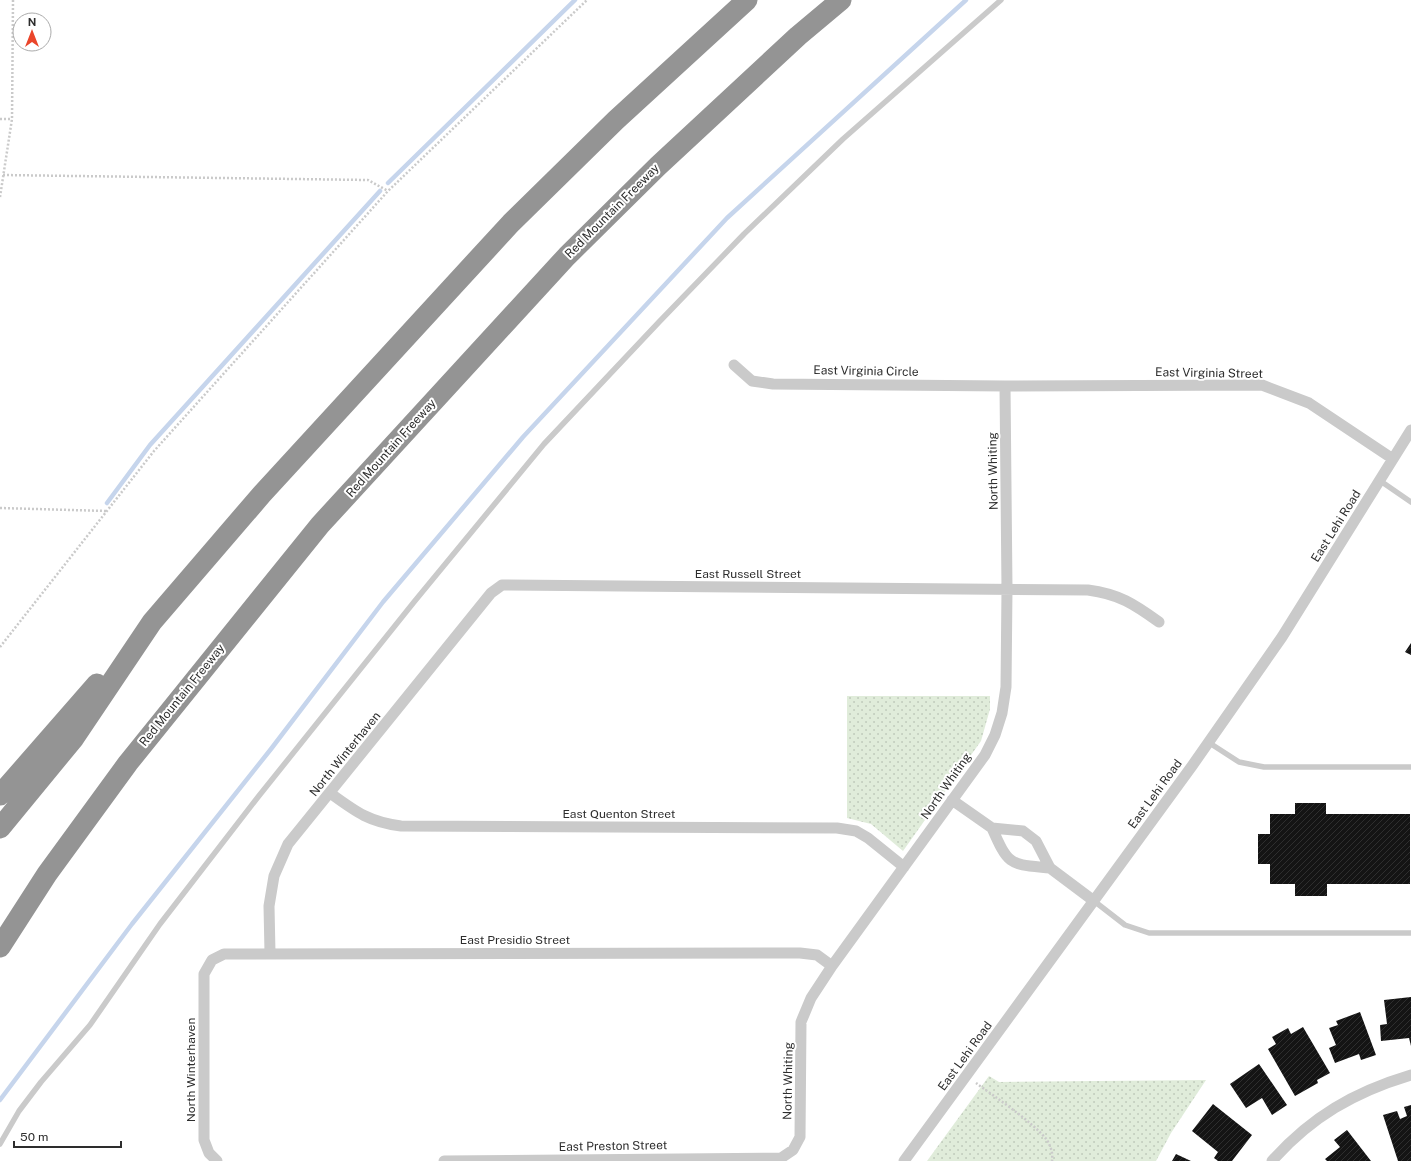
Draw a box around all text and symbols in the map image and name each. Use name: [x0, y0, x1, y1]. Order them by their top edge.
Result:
north arrow: [12, 12, 52, 52]
text: N: [28, 16, 36, 28]
street label: Red Mountain Freeway: [562, 161, 662, 261]
street label: East Virginia Circle: [813, 363, 919, 379]
street label: East Virginia Street: [1155, 365, 1263, 381]
street label: Red Mountain Freeway: [343, 396, 439, 500]
street label: North Whiting: [985, 432, 1001, 510]
street label: East Lehi Road: [1308, 487, 1364, 565]
street label: East Russell Street: [695, 567, 802, 581]
street label: Red Mountain Freeway: [137, 641, 228, 749]
street label: North Winterhaven: [307, 709, 383, 799]
street label: North Whiting: [918, 750, 974, 822]
street label: East Lehi Road: [1125, 757, 1185, 831]
street label: East Quenton Street: [562, 807, 676, 821]
street label: East Presidio Street: [460, 933, 571, 947]
street label: North Winterhaven: [184, 1018, 198, 1122]
street label: East Lehi Road: [935, 1019, 995, 1093]
street label: North Whiting: [780, 1042, 796, 1120]
scale bar: [14, 1123, 121, 1149]
text: 50 m: [20, 1130, 48, 1144]
street label: East Preston Street: [559, 1138, 668, 1154]

